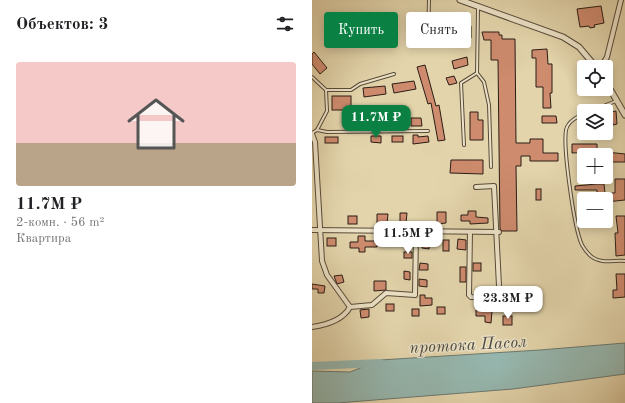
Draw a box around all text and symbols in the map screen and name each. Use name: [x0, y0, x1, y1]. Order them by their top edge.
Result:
chip: Купить: [324, 12, 398, 48]
chip: Снять: [406, 12, 471, 48]
icon: filters: [274, 13, 296, 35]
text: Объектов: 3: [16, 16, 108, 33]
map controls: [577, 60, 613, 228]
button: locate: [577, 60, 613, 96]
icon: home: [120, 88, 192, 160]
button: layers: [577, 104, 613, 140]
pin: 11.7M ₽: [339, 105, 413, 139]
text: 11.7M ₽: [351, 111, 401, 124]
button: +: [577, 148, 613, 184]
button: −: [577, 192, 613, 228]
text: 11.7M ₽: [16, 196, 82, 213]
text: 2-комн. · 56 m²: [16, 216, 104, 229]
pin: 11.5M ₽: [371, 221, 445, 255]
text: 11.5M ₽: [383, 227, 433, 240]
text: Квартира: [16, 232, 71, 245]
pin: 23.3M ₽: [471, 286, 545, 320]
text: 23.3M ₽: [483, 292, 533, 305]
water label: протока Пасол: [409, 334, 528, 357]

